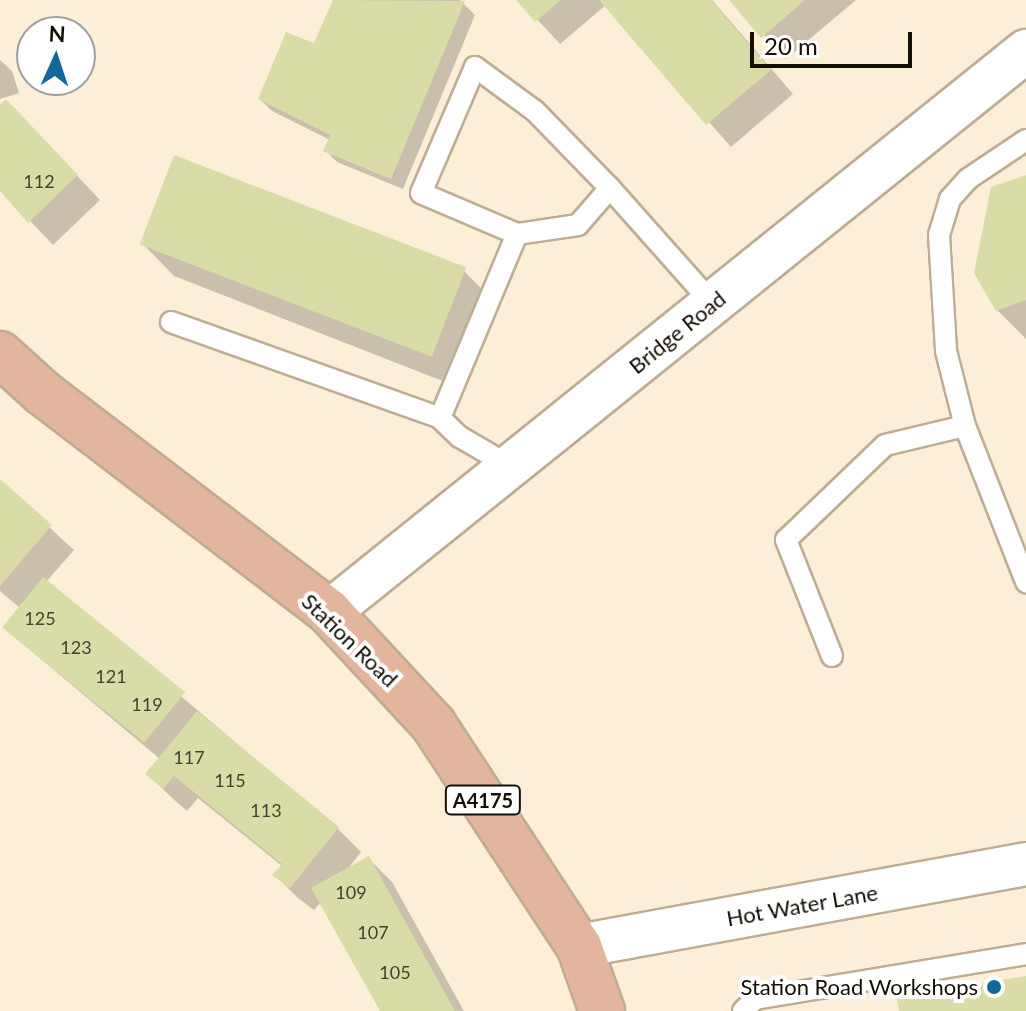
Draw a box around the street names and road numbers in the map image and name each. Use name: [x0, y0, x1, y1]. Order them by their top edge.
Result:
street label: Bridge Road: [623, 285, 731, 379]
street label: Station Road: [297, 588, 403, 692]
road number: A4175: [443, 784, 523, 816]
street label: Hot Water Lane: [724, 879, 880, 931]

